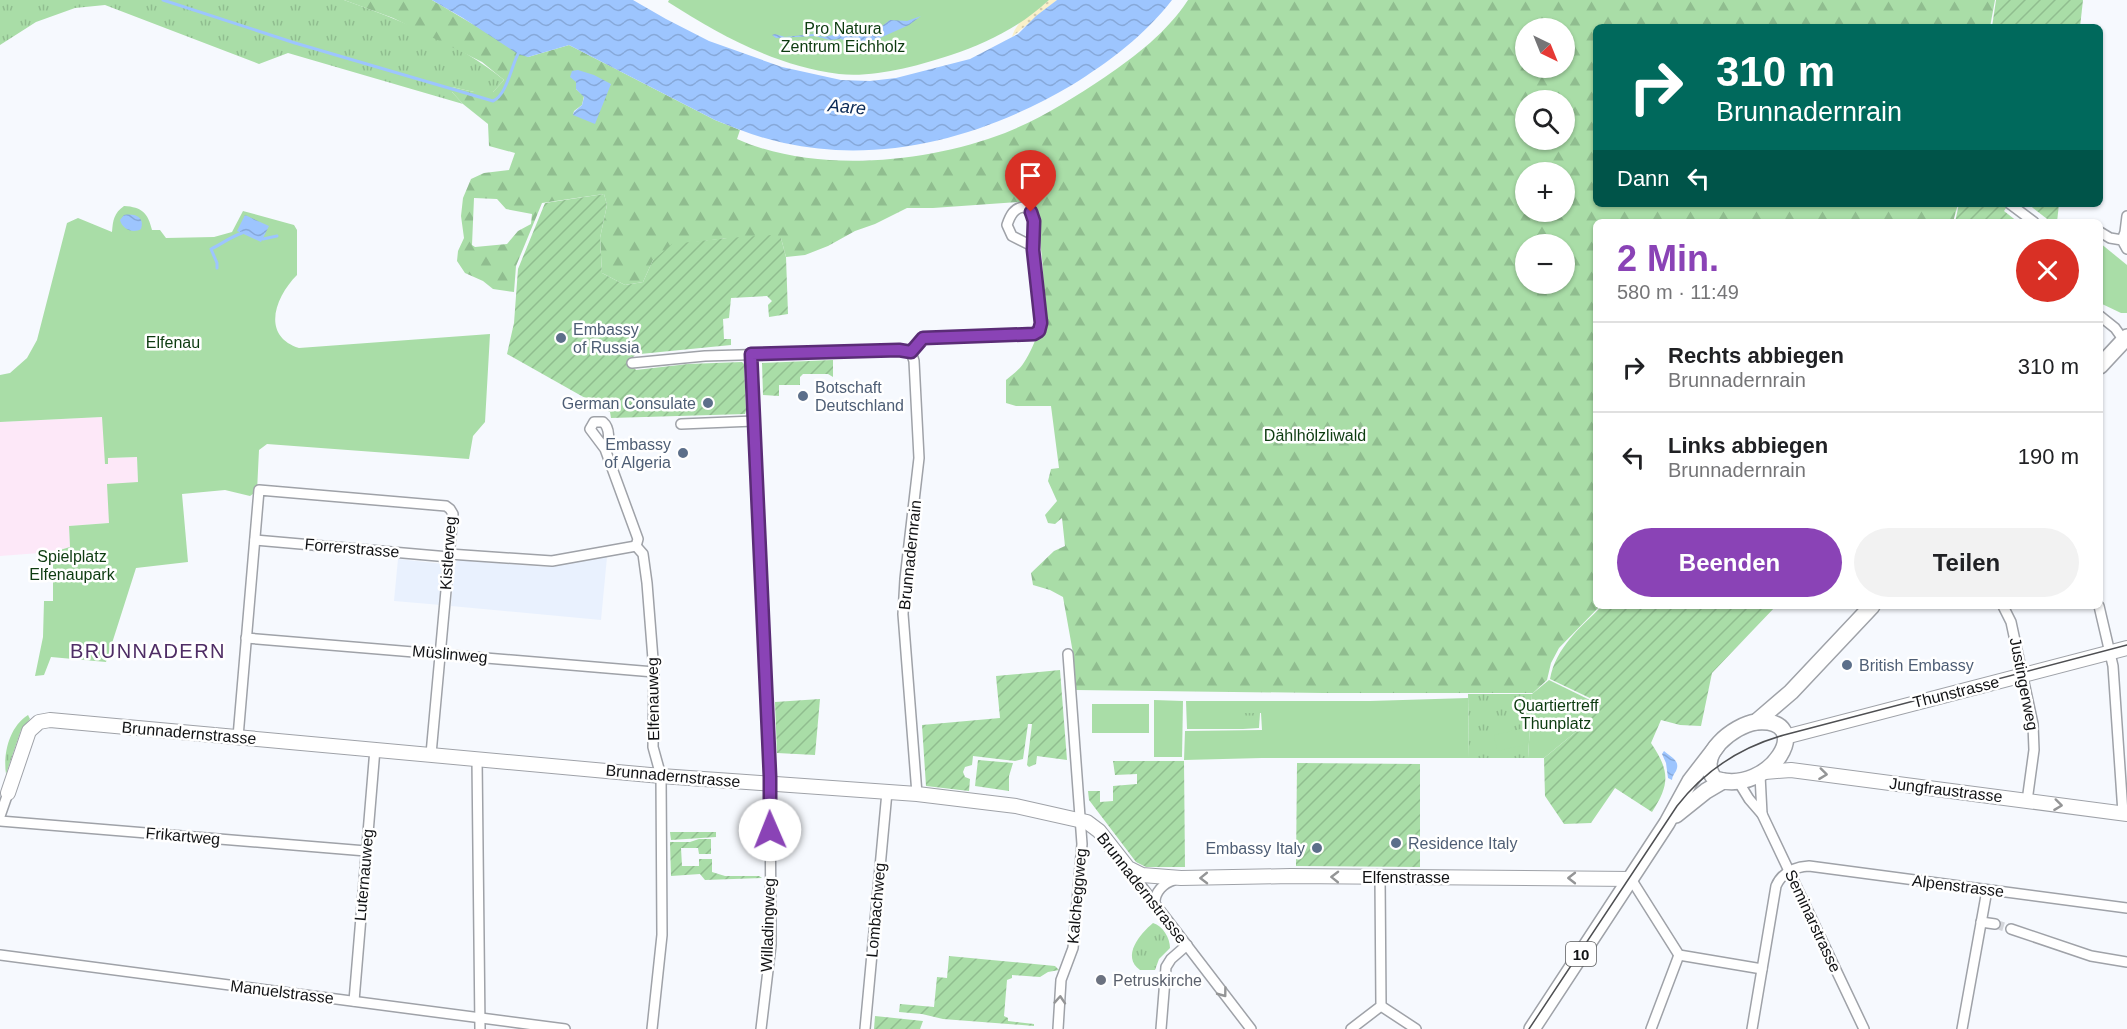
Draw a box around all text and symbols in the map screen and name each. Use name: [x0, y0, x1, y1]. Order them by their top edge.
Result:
north arrow: [1515, 18, 1575, 78]
map controls: [1515, 18, 1575, 294]
park label: Pro Natura Zentrum Eichholz: [781, 20, 905, 55]
icon: right: [1617, 48, 1695, 126]
text: 310 m: [1716, 48, 1835, 95]
button: search: [1515, 90, 1575, 150]
water label: Aare: [826, 95, 867, 119]
text: Brunnadernrain: [1716, 97, 1902, 127]
pin: [1005, 150, 1056, 212]
icon: arrive: [1014, 159, 1047, 192]
button: +: [1515, 162, 1575, 222]
icon: left: [1682, 162, 1715, 195]
text: Dann: [1617, 166, 1670, 191]
button: −: [1515, 234, 1575, 294]
text: 2 Min.: [1617, 238, 1719, 279]
button: close: [2016, 239, 2079, 302]
text: 580 m · 11:49: [1617, 281, 1739, 303]
place label: Embassy of Russia: [573, 321, 640, 356]
marker: Embassy of Russia: [554, 331, 568, 345]
park label: Elfenau: [146, 334, 200, 351]
text: Rechts abbiegen: [1668, 343, 1844, 368]
icon: right: [1617, 351, 1650, 384]
text: 310 m: [2018, 354, 2079, 379]
text: Brunnadernrain: [1668, 369, 1806, 391]
place label: Botschaft Deutschland: [815, 379, 904, 414]
marker: Botschaft Deutschland: [796, 389, 810, 403]
place label: German Consulate: [562, 395, 696, 412]
marker: German Consulate: [701, 396, 715, 410]
park label: Dählhölzliwald: [1264, 427, 1366, 444]
text: Links abbiegen: [1668, 433, 1828, 458]
place label: Embassy of Algeria: [604, 436, 671, 471]
icon: left: [1617, 441, 1650, 474]
text: 190 m: [2018, 444, 2079, 469]
marker: Embassy of Algeria: [676, 446, 690, 460]
text: Brunnadernrain: [1668, 459, 1806, 481]
street label: Brunnadernrain: [896, 499, 924, 611]
street label: Kistlerweg: [437, 516, 459, 590]
button: Beenden: [1617, 528, 1842, 597]
button: Teilen: [1854, 528, 2079, 597]
street label: Forrerstrasse: [304, 535, 400, 561]
park label: Spielplatz Elfenaupark: [29, 548, 116, 583]
street label: Justingerweg: [2007, 636, 2041, 732]
district label: BRUNNADERN: [70, 640, 226, 662]
street label: Müslinweg: [412, 642, 488, 666]
street label: Elfenauweg: [644, 657, 662, 741]
place label: British Embassy: [1859, 657, 1974, 674]
marker: British Embassy: [1840, 658, 1854, 672]
street label: Thunstrasse: [1911, 673, 2001, 711]
park label: Quartiertreff Thunplatz: [1513, 697, 1599, 732]
street label: Brunnadernstrasse: [121, 719, 257, 747]
street label: Brunnadernstrasse: [605, 762, 741, 790]
one-way arrow: [1819, 768, 1828, 780]
street label: Jungfraustrasse: [1888, 775, 2004, 805]
position arrow: [738, 798, 802, 862]
one-way arrow: [2054, 798, 2063, 811]
street label: Frikartweg: [145, 824, 221, 848]
street label: Luternauweg: [352, 828, 376, 922]
street label: Brunnadernstrasse: [1094, 830, 1190, 947]
place label: Residence Italy: [1408, 835, 1517, 852]
marker: Residence Italy: [1389, 836, 1403, 850]
place label: Embassy Italy: [1205, 840, 1305, 857]
marker: Embassy Italy: [1310, 841, 1324, 855]
street label: Kalcheggweg: [1064, 847, 1090, 945]
street label: Lombachweg: [863, 862, 889, 958]
street label: Seminarstrasse: [1782, 867, 1844, 975]
street label: Elfenstrasse: [1362, 869, 1450, 886]
one-way arrow: [1200, 871, 1209, 884]
one-way arrow: [1331, 871, 1340, 883]
one-way arrow: [1568, 872, 1577, 884]
street label: Alpenstrasse: [1911, 872, 2005, 900]
street label: Willadingweg: [758, 878, 778, 972]
road number: 10: [1566, 942, 1596, 966]
place label: Petruskirche: [1113, 972, 1202, 989]
marker: Petruskirche: [1094, 973, 1108, 987]
street label: Manuelstrasse: [229, 977, 335, 1007]
one-way arrow: [1216, 986, 1227, 997]
one-way arrow: [1053, 996, 1066, 1005]

